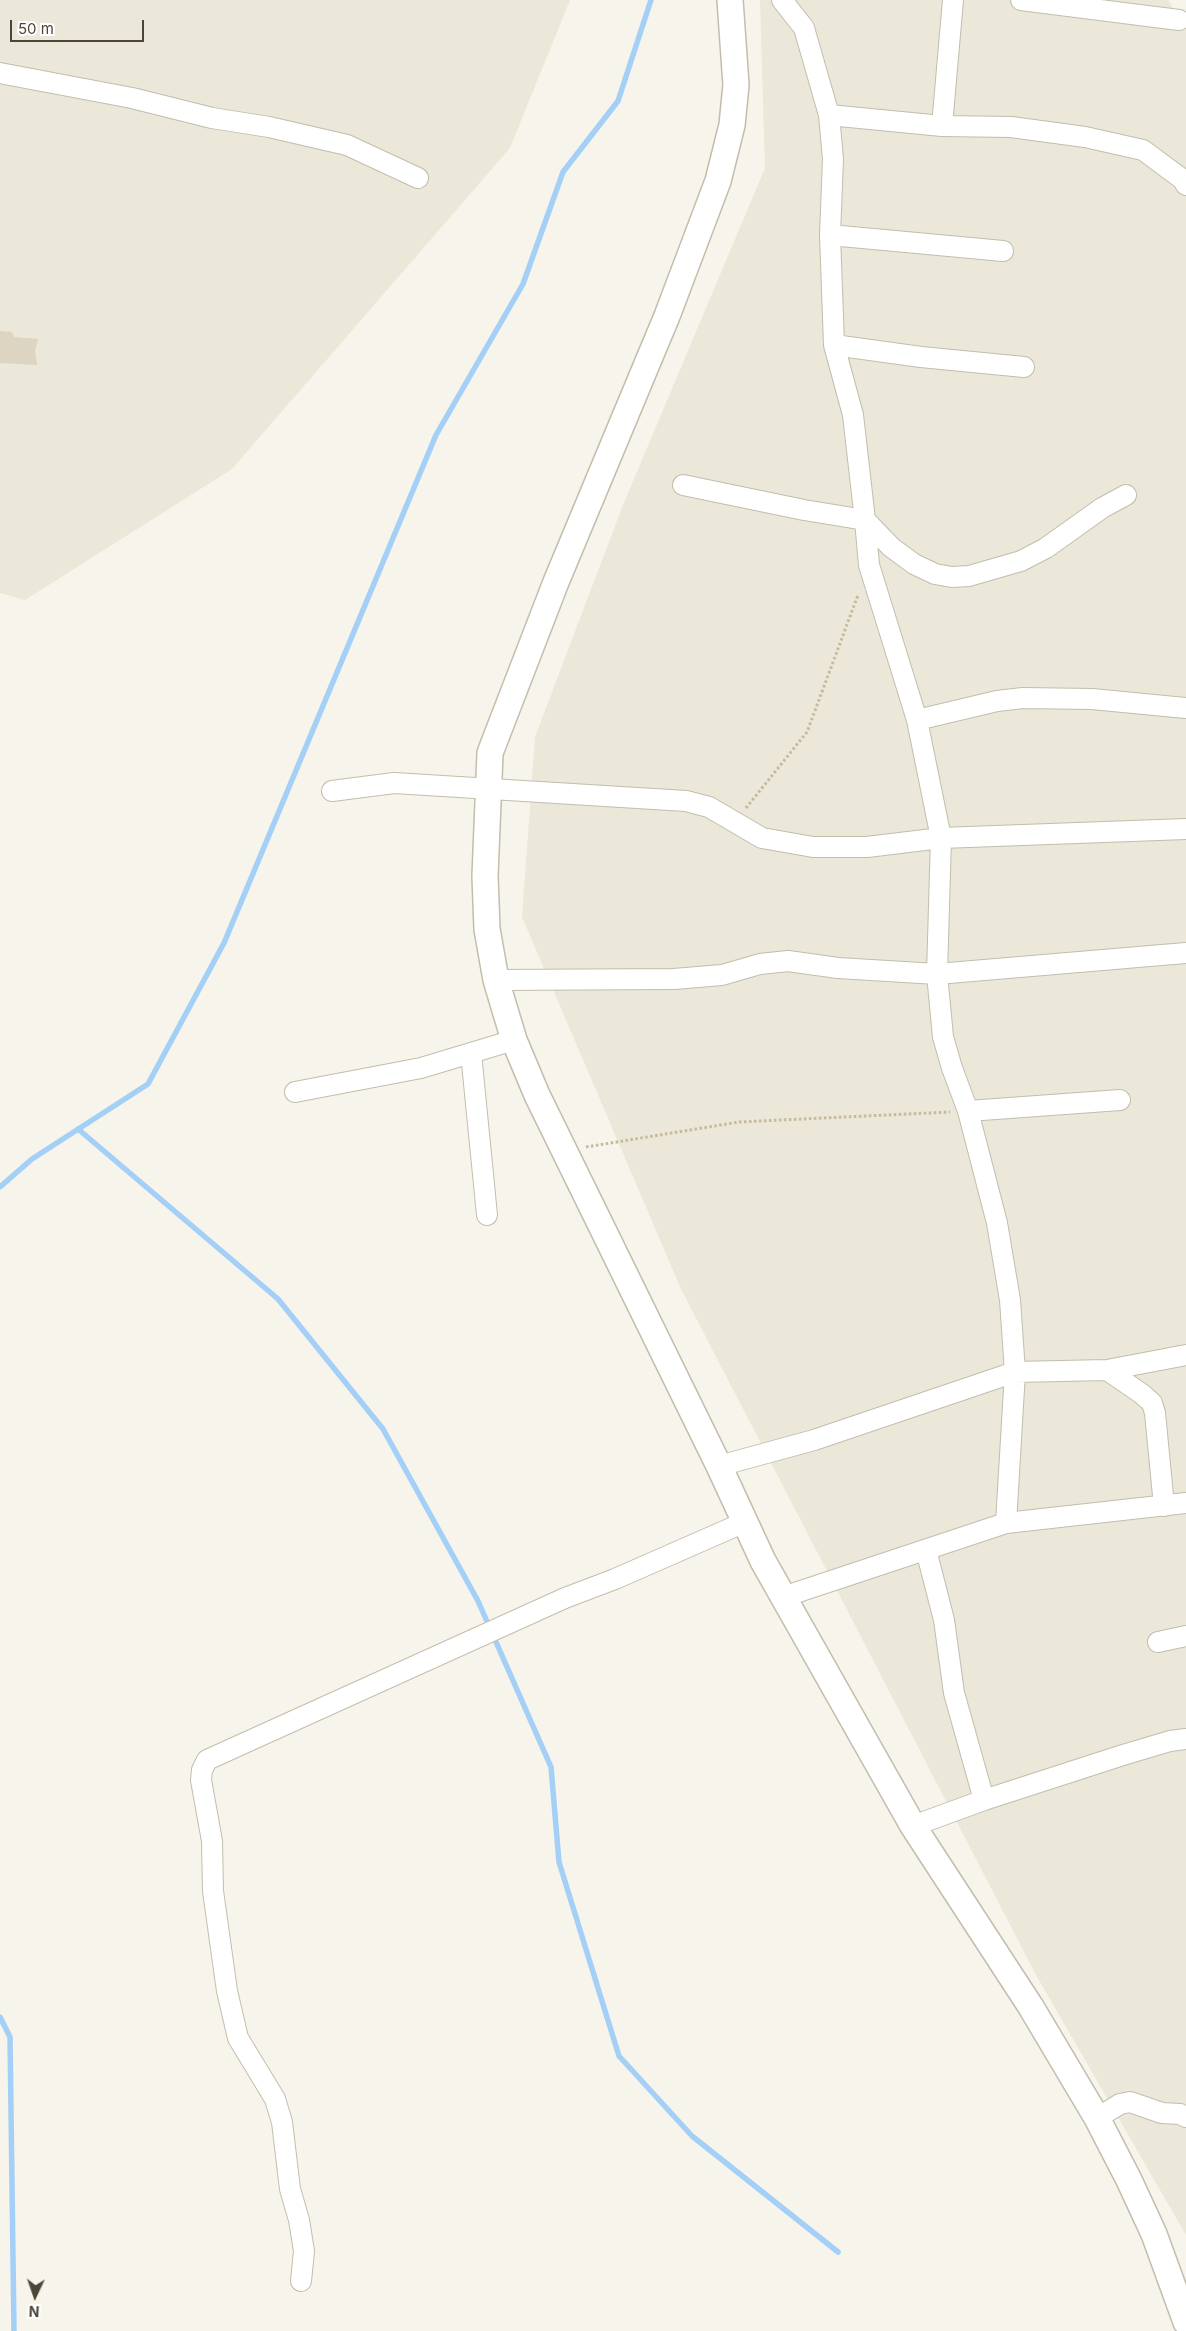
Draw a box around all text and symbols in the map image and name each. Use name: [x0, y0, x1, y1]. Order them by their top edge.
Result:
scale bar: [12, 10, 146, 42]
text: 50 m: [18, 19, 54, 38]
north arrow: [10, 2271, 60, 2321]
text: N: [28, 2303, 40, 2320]

